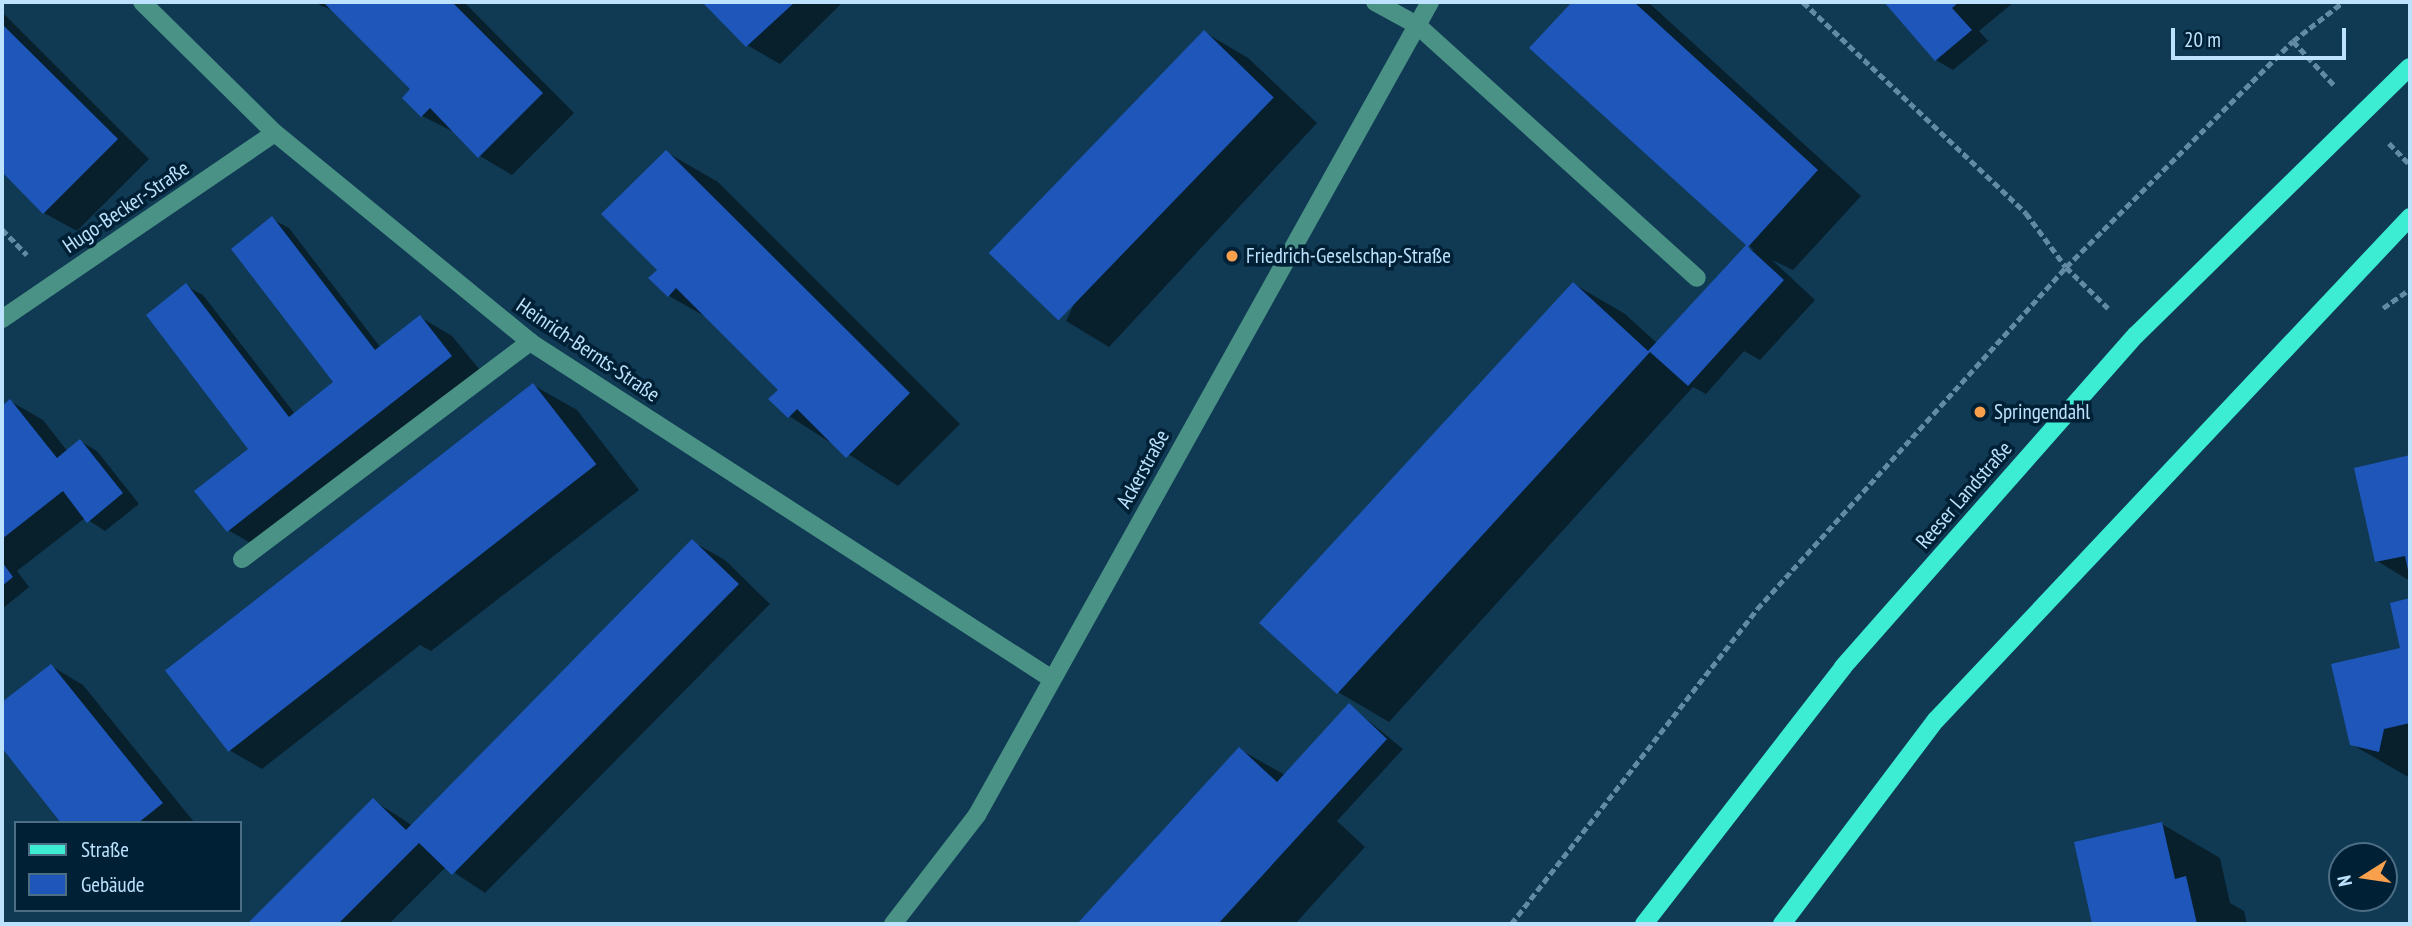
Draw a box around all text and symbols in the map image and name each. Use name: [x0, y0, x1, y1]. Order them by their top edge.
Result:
scale bar: [2174, 14, 2349, 58]
text: 20 m: [2184, 26, 2221, 53]
street label: Hugo-Becker-Straße: [58, 156, 194, 258]
place label: Friedrich-Geselschap-Straße: [1246, 243, 1451, 269]
marker: Friedrich-Geselschap-Straße: [1224, 248, 1240, 264]
street label: Heinrich-Bernts-Straße: [512, 293, 664, 407]
place label: Springendahl: [1994, 399, 2090, 425]
marker: Springendahl: [1972, 404, 1988, 420]
street label: Ackerstraße: [1111, 426, 1175, 512]
street label: Reeser Landstraße: [1911, 436, 2017, 554]
legend: [14, 821, 242, 912]
text: Straße: [81, 836, 129, 863]
north arrow: [2328, 842, 2398, 912]
text: Gebäude: [81, 871, 144, 898]
text: N: [2332, 873, 2357, 888]

